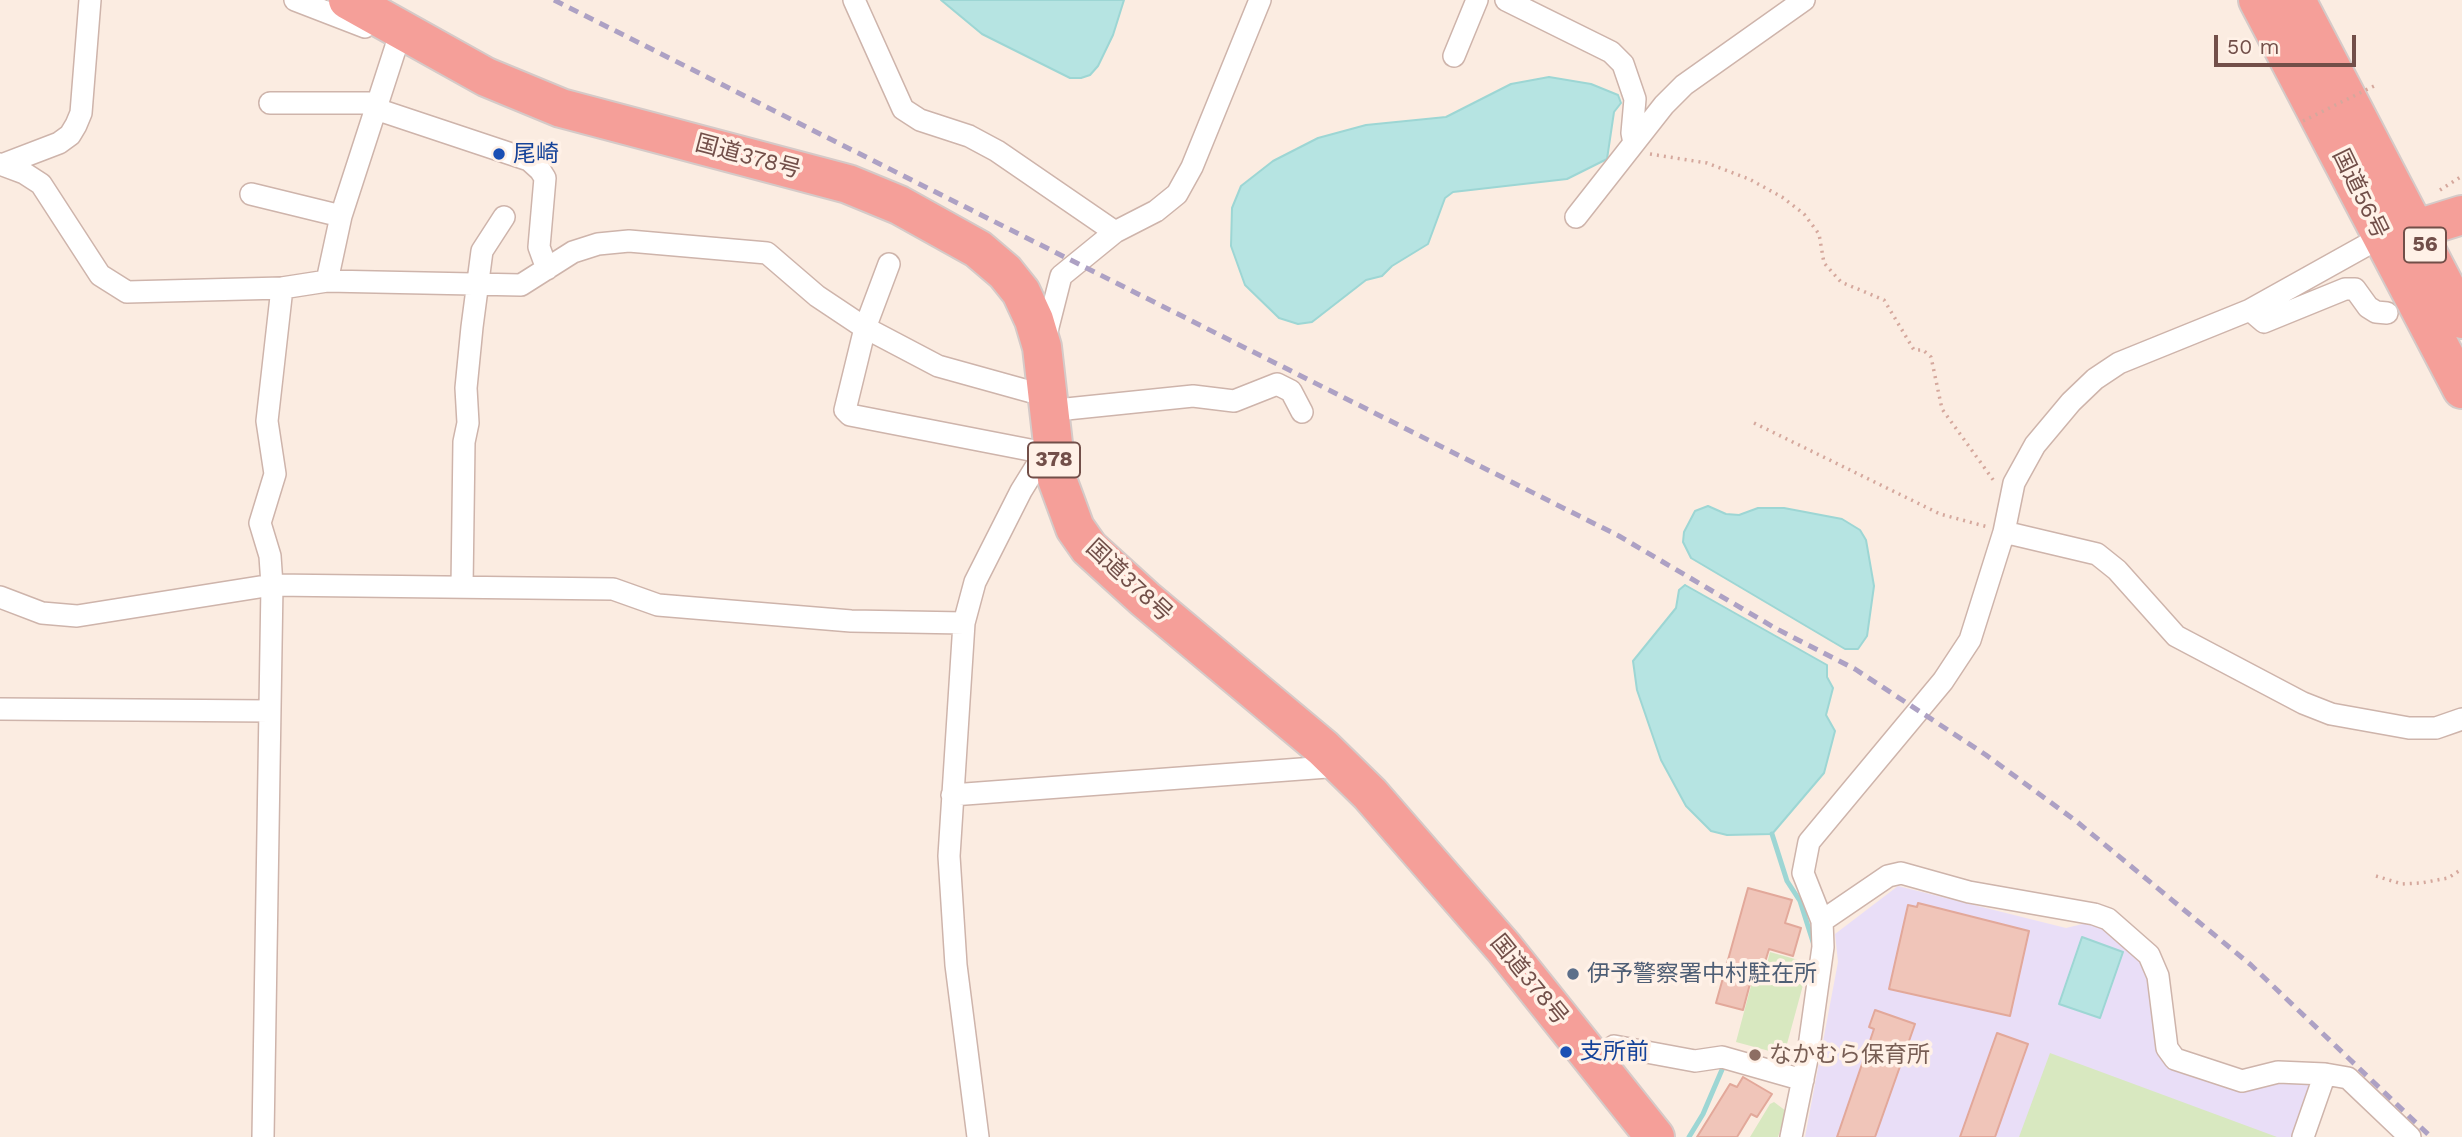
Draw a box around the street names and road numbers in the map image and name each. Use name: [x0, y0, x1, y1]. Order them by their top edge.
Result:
street label: 国道378号: [692, 130, 804, 184]
street label: 国道56号: [2326, 145, 2394, 243]
road number: 56: [2404, 228, 2446, 262]
road number: 378: [1028, 442, 1080, 477]
street label: 国道378号: [1080, 534, 1178, 628]
street label: 国道378号: [1484, 929, 1574, 1031]

